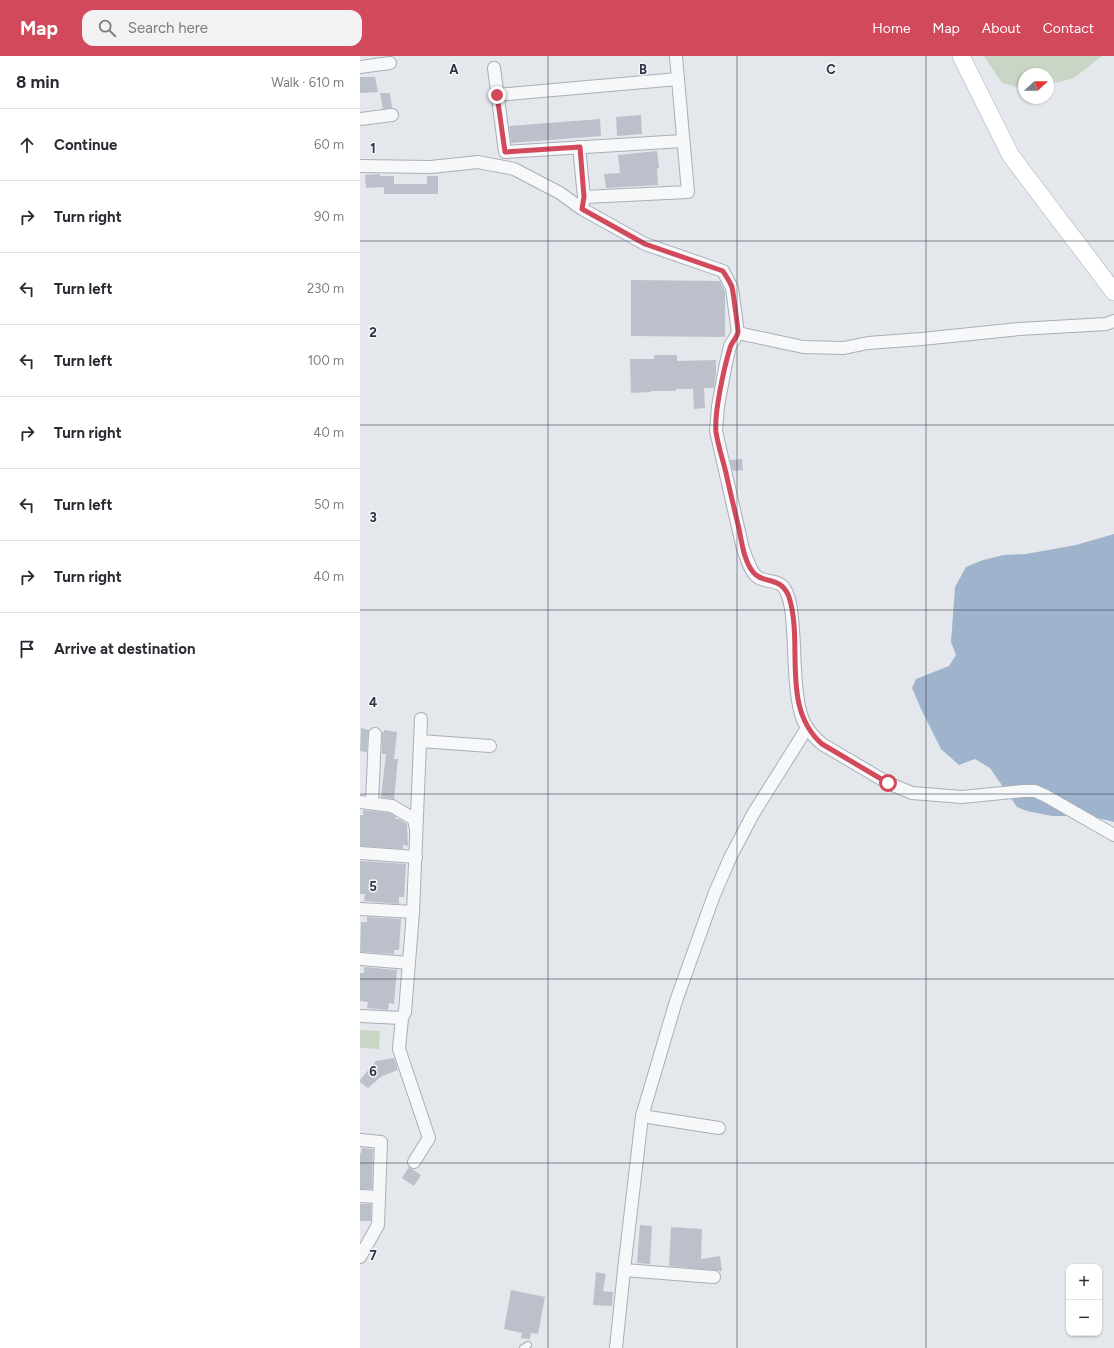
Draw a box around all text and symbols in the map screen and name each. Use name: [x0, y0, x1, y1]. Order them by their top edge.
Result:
search box: [82, 10, 362, 46]
text: Map: [20, 17, 58, 40]
icon: search: [96, 17, 118, 39]
text: Search here: [128, 19, 208, 37]
text: Home: [872, 20, 911, 37]
text: Map: [933, 20, 960, 37]
text: About: [982, 20, 1021, 37]
text: Contact: [1043, 20, 1094, 37]
text: A: [449, 62, 459, 77]
text: B: [639, 62, 647, 77]
text: C: [826, 62, 836, 77]
north arrow: [1018, 68, 1054, 104]
text: 8 min: [16, 72, 59, 92]
text: Walk · 610 m: [271, 75, 344, 90]
route end: [488, 86, 506, 104]
icon: ahead: [16, 134, 38, 156]
text: Continue: [54, 136, 117, 154]
text: 60 m: [314, 137, 344, 152]
text: 1: [370, 141, 376, 156]
icon: right: [16, 206, 38, 228]
text: Turn right: [54, 208, 122, 226]
text: 90 m: [314, 209, 344, 224]
icon: left: [16, 278, 38, 300]
text: Turn left: [54, 280, 112, 298]
text: 230 m: [307, 281, 344, 296]
text: 2: [369, 325, 377, 340]
icon: left: [16, 350, 38, 372]
text: Turn left: [54, 352, 112, 370]
text: 100 m: [308, 353, 344, 368]
icon: right: [16, 422, 38, 444]
text: Turn right: [54, 424, 122, 442]
text: 40 m: [313, 425, 344, 440]
icon: left: [16, 494, 38, 516]
text: Turn left: [54, 496, 112, 514]
text: 50 m: [314, 497, 344, 512]
text: 3: [369, 510, 377, 525]
icon: right: [16, 566, 38, 588]
text: Turn right: [54, 568, 122, 586]
text: 40 m: [313, 569, 344, 584]
icon: arrive: [16, 638, 38, 660]
text: Arrive at destination: [54, 640, 195, 658]
text: 4: [369, 695, 377, 710]
route start: [879, 774, 897, 792]
text: 5: [369, 879, 377, 894]
text: 6: [369, 1064, 377, 1079]
text: 7: [369, 1248, 377, 1263]
map controls: [1066, 1264, 1102, 1336]
button: +: [1066, 1264, 1102, 1300]
button: −: [1066, 1300, 1102, 1336]

